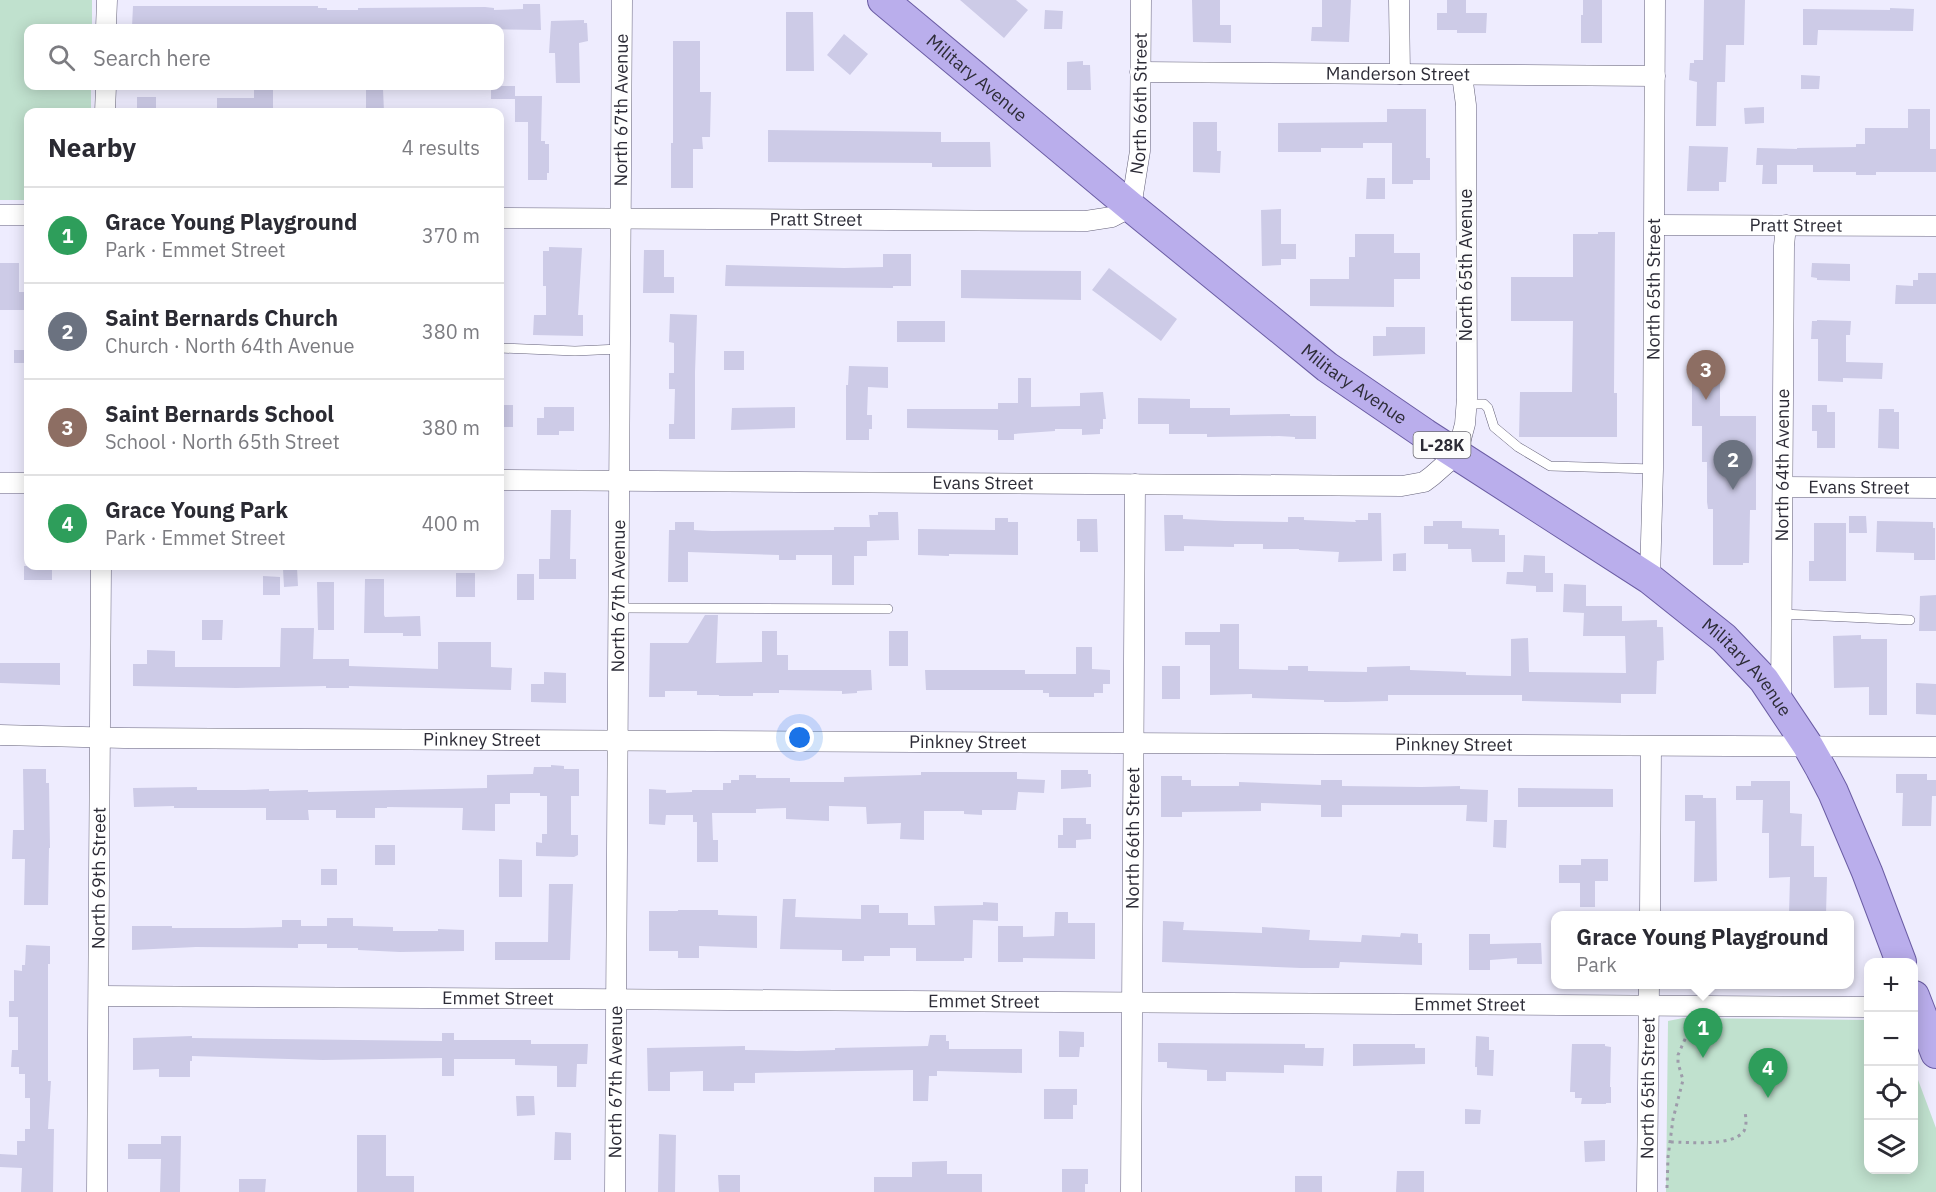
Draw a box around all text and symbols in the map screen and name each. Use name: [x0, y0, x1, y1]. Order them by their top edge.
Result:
search box: [24, 24, 504, 90]
street label: Military Avenue: [922, 29, 1032, 127]
street label: North 66th Street: [1124, 32, 1152, 176]
street label: North 67th Avenue: [609, 33, 633, 187]
icon: search: [45, 41, 78, 74]
text: Search here: [93, 43, 211, 72]
street label: Manderson Street: [1326, 61, 1470, 86]
text: Nearby: [48, 130, 136, 164]
text: 4 results: [402, 134, 480, 161]
street label: North 65th Avenue: [1454, 188, 1477, 341]
text: Grace Young Playground: [105, 207, 357, 236]
street label: Pratt Street: [769, 207, 863, 231]
street label: Pratt Street: [1749, 213, 1843, 237]
street label: North 65th Street: [1641, 218, 1665, 360]
text: 1: [62, 222, 74, 249]
text: 370 m: [422, 222, 480, 249]
text: Park · Emmet Street: [105, 236, 286, 263]
text: Saint Bernards Church: [105, 303, 338, 332]
text: 2: [62, 318, 74, 345]
text: 380 m: [422, 318, 480, 345]
text: Church · North 64th Avenue: [105, 332, 355, 359]
street label: Military Avenue: [1297, 338, 1412, 429]
pin: 3: [1686, 350, 1726, 400]
street label: North 64th Avenue: [1770, 388, 1794, 542]
text: Saint Bernards School: [105, 399, 334, 428]
text: 3: [62, 414, 74, 441]
text: 380 m: [422, 414, 480, 441]
text: School · North 65th Street: [105, 428, 340, 455]
road number: L-28K: [1414, 432, 1470, 458]
pin: 2: [1714, 440, 1752, 490]
street label: Evans Street: [932, 471, 1034, 495]
street label: Evans Street: [1808, 475, 1910, 499]
text: Grace Young Park: [105, 495, 288, 524]
text: 4: [62, 510, 74, 537]
text: 400 m: [422, 510, 480, 537]
street label: North 67th Avenue: [606, 519, 630, 673]
text: Park · Emmet Street: [105, 524, 286, 551]
street label: Military Avenue: [1697, 613, 1797, 721]
your location: [785, 723, 814, 752]
street label: Pinkney Street: [423, 727, 541, 751]
street label: Pinkney Street: [909, 730, 1027, 753]
street label: Pinkney Street: [1395, 732, 1513, 756]
street label: North 66th Street: [1121, 767, 1144, 909]
street label: North 69th Street: [87, 807, 110, 949]
popup: [1551, 911, 1854, 989]
text: Grace Young Playground: [1576, 922, 1829, 951]
text: Park: [1576, 951, 1617, 978]
map controls: [1864, 958, 1918, 1174]
button: +: [1864, 958, 1918, 1012]
street label: Emmet Street: [442, 986, 554, 1010]
street label: Emmet Street: [928, 989, 1040, 1013]
street label: Emmet Street: [1414, 992, 1526, 1016]
street label: North 67th Avenue: [603, 1005, 627, 1159]
pin: 1: [1684, 1008, 1722, 1058]
button: −: [1864, 1012, 1918, 1066]
street label: North 65th Street: [1635, 1017, 1660, 1159]
pin: 4: [1748, 1048, 1788, 1098]
button: locate: [1864, 1066, 1918, 1120]
button: layers: [1864, 1120, 1918, 1174]

